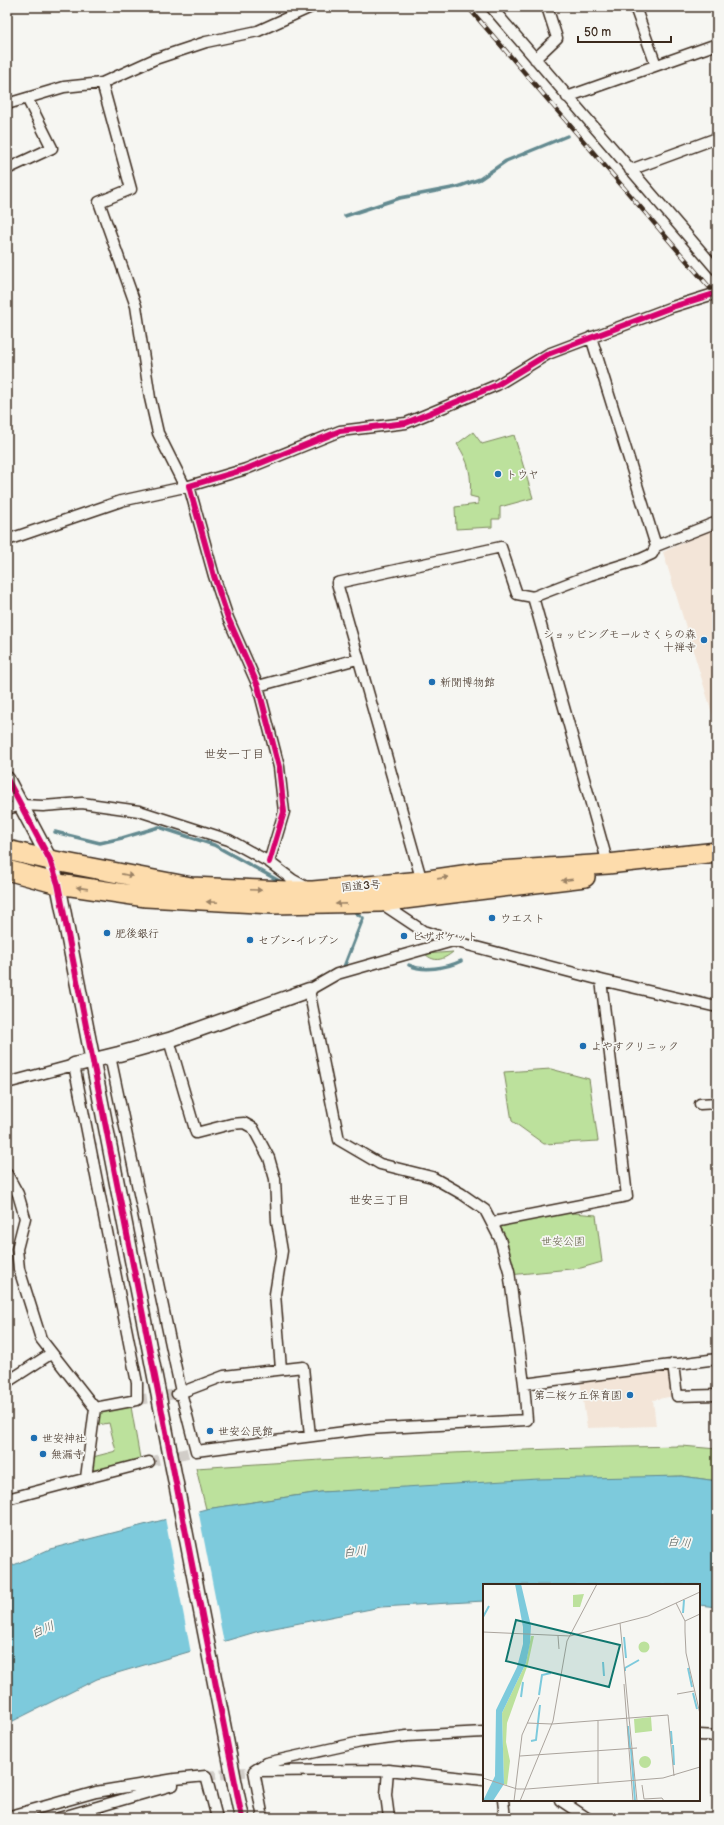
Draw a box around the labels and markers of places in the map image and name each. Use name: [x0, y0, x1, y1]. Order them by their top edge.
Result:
place label: トウヤ: [506, 468, 539, 481]
marker: トウヤ: [493, 469, 503, 479]
place label: ショッピングモールさくらの森 十禅寺: [543, 628, 696, 654]
marker: ショッピングモールさくらの森 十禅寺: [699, 635, 709, 645]
place label: 新聞博物館: [440, 676, 495, 689]
marker: 新聞博物館: [427, 677, 437, 687]
place label: ウエスト: [500, 912, 545, 925]
marker: ウエスト: [487, 913, 497, 923]
place label: 肥後銀行: [115, 927, 159, 940]
marker: 肥後銀行: [102, 928, 112, 938]
place label: ピザポケット: [412, 930, 478, 943]
marker: ピザポケット: [399, 931, 409, 941]
place label: セブン-イレブン: [258, 934, 339, 947]
marker: セブン-イレブン: [245, 935, 255, 945]
place label: よやすクリニック: [591, 1040, 679, 1053]
marker: よやすクリニック: [578, 1041, 588, 1051]
place label: 第二桜ケ丘保育園: [534, 1389, 622, 1402]
marker: 第二桜ケ丘保育園: [625, 1390, 635, 1400]
place label: 世安公民館: [218, 1425, 273, 1438]
marker: 世安公民館: [205, 1426, 215, 1436]
place label: 世安神社: [42, 1432, 86, 1445]
marker: 世安神社: [29, 1433, 39, 1443]
place label: 無漏寺: [51, 1448, 84, 1461]
marker: 無漏寺: [38, 1449, 48, 1459]

